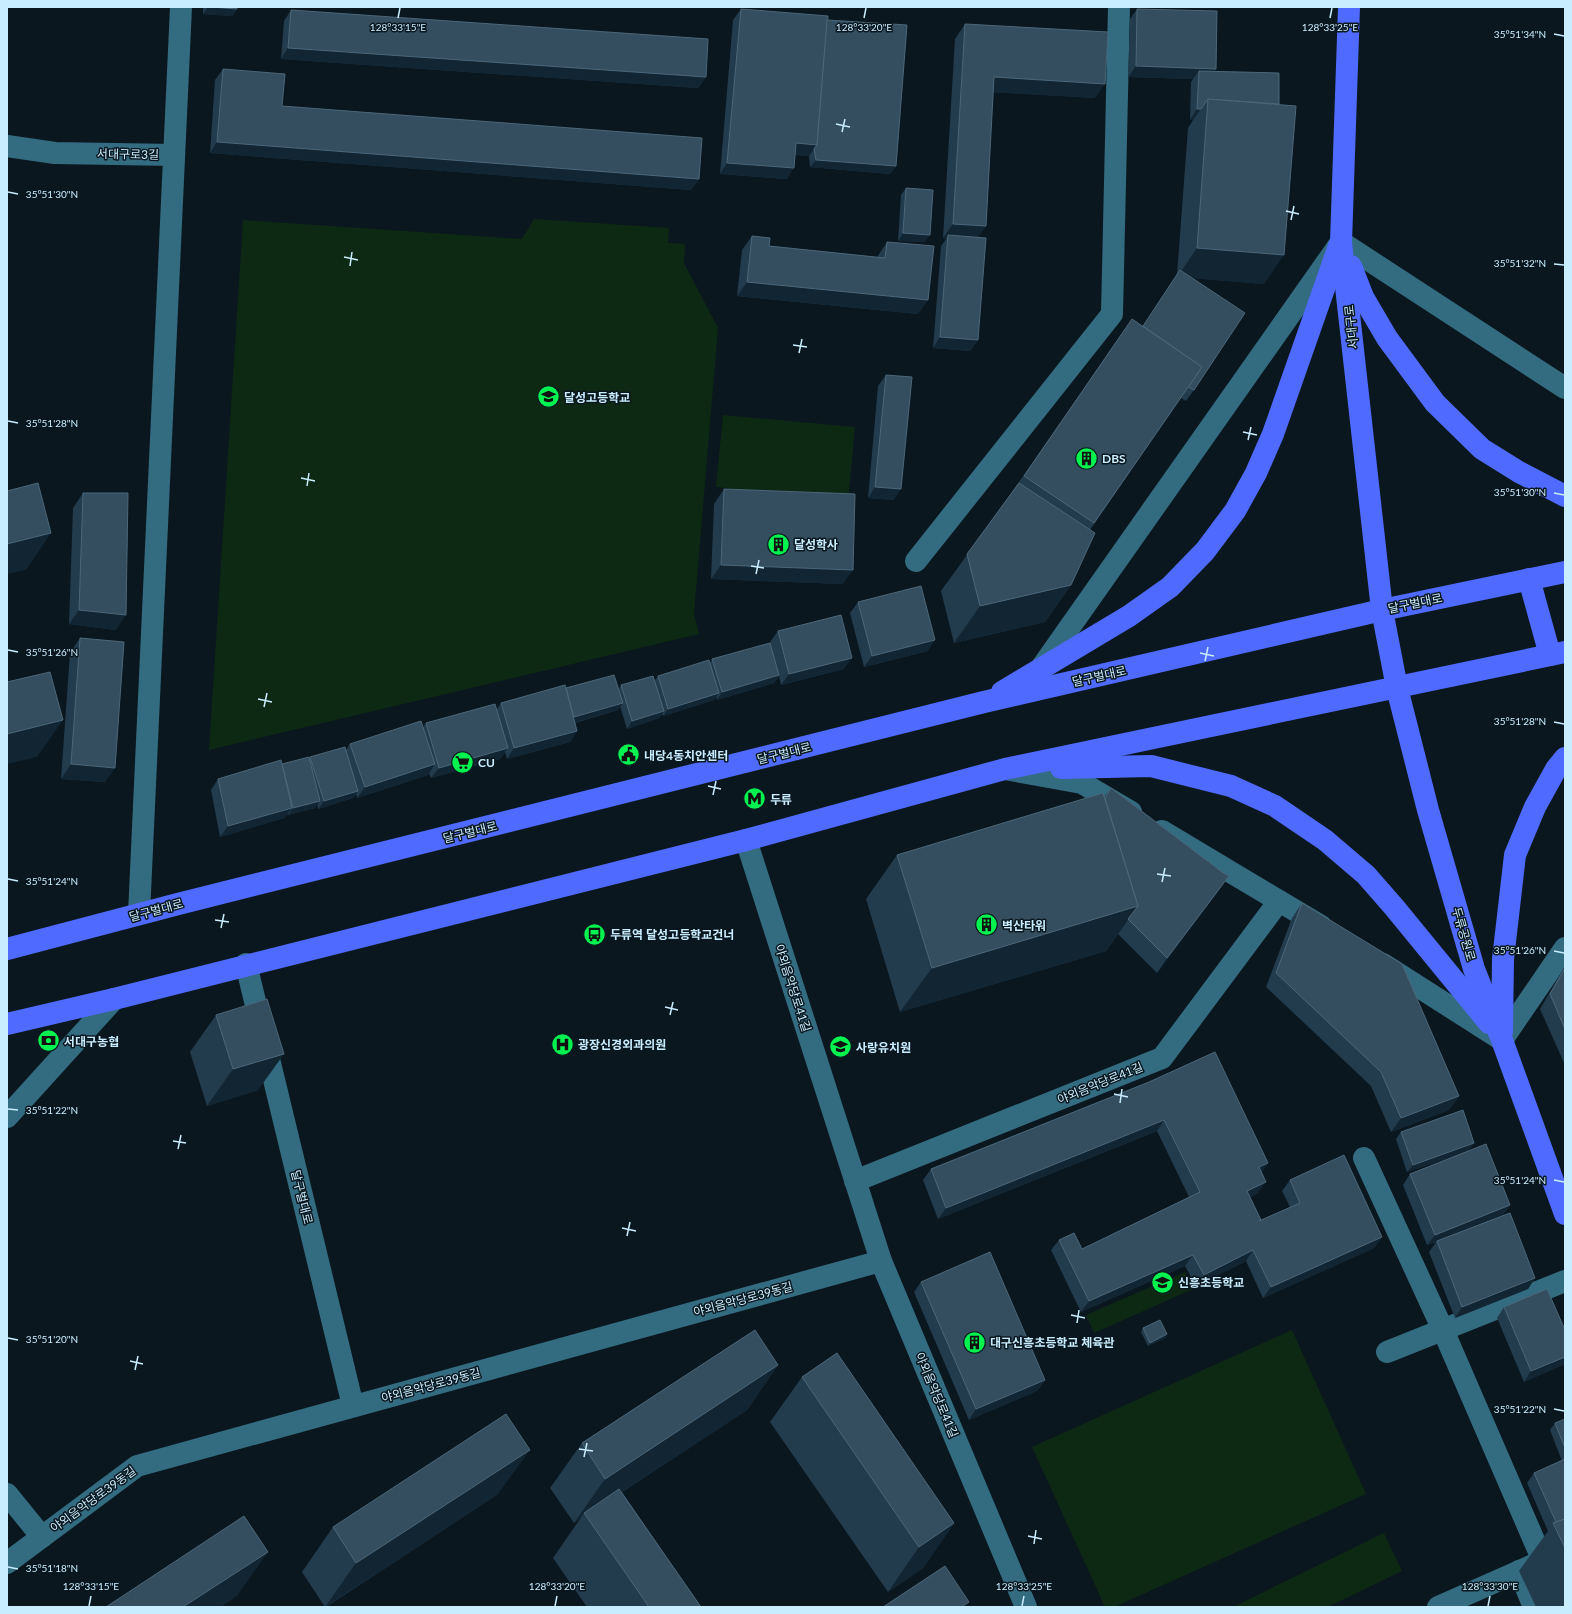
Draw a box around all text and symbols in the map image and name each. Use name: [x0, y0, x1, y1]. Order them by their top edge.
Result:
text: 128°33'15"E: [370, 21, 426, 33]
text: 128°33'20"E: [836, 21, 892, 33]
text: 128°33'25"E: [1302, 21, 1358, 33]
text: 35°51'34"N: [1494, 28, 1546, 40]
street label: 서대구로3길: [97, 146, 159, 162]
text: 35°51'30"N: [26, 188, 78, 200]
text: 35°51'32"N: [1494, 257, 1546, 269]
street label: 서대구로: [1341, 304, 1361, 350]
school or university icon: 달성고등학교: [535, 384, 561, 410]
place label: 달성고등학교: [564, 390, 630, 405]
text: 35°51'28"N: [26, 417, 78, 429]
building icon: DBS: [1074, 445, 1100, 471]
place label: DBS: [1102, 451, 1126, 466]
text: 35°51'30"N: [1494, 486, 1546, 498]
building icon: 달성학사: [765, 531, 791, 557]
place label: 달성학사: [794, 537, 838, 552]
street label: 달구벌대로: [1386, 590, 1444, 616]
text: 35°51'26"N: [26, 646, 78, 658]
street label: 달구벌대로: [1070, 662, 1128, 690]
text: 35°51'28"N: [1494, 715, 1546, 727]
street label: 달구벌대로: [755, 739, 813, 767]
public building icon: 내당4동치안센터: [616, 742, 642, 768]
place label: 내당4동치안센터: [644, 748, 728, 763]
supermarket icon: CU: [450, 749, 476, 775]
place label: CU: [478, 755, 495, 770]
metro station icon: 두류: [742, 786, 768, 812]
place label: 두류: [770, 792, 792, 807]
street label: 달구벌대로: [441, 818, 499, 846]
text: 35°51'24"N: [26, 875, 78, 887]
street label: 달구벌대로: [127, 896, 185, 924]
street label: 두류공원로: [1449, 905, 1479, 963]
building icon: 벽산타워: [973, 912, 999, 938]
place label: 벽산타워: [1002, 918, 1046, 933]
bus stop icon: 두류역 달성고등학교건너: [582, 921, 608, 947]
place label: 두류역 달성고등학교건너: [610, 927, 734, 942]
street label: 야외음악당로41길: [772, 942, 814, 1034]
text: 35°51'26"N: [1494, 944, 1546, 956]
bank icon: 서대구농협: [35, 1028, 61, 1054]
hospital icon: 광장신경외과의원: [550, 1031, 576, 1057]
place label: 서대구농협: [64, 1034, 119, 1049]
school or university icon: 사랑유치원: [828, 1034, 854, 1060]
place label: 광장신경외과의원: [578, 1037, 666, 1052]
place label: 사랑유치원: [856, 1040, 911, 1055]
street label: 야외음악당로41길: [1055, 1059, 1145, 1107]
text: 35°51'22"N: [26, 1104, 78, 1116]
street label: 달구벌대로: [288, 1168, 316, 1226]
text: 35°51'24"N: [1494, 1174, 1546, 1186]
school or university icon: 신흥초등학교: [1149, 1269, 1175, 1295]
place label: 신흥초등학교: [1178, 1275, 1244, 1290]
street label: 야외음악당로39동길: [692, 1279, 794, 1319]
building icon: 대구신흥초등학교 체육관: [962, 1329, 988, 1355]
text: 35°51'20"N: [26, 1333, 78, 1345]
place label: 대구신흥초등학교 체육관: [990, 1335, 1114, 1350]
street label: 야외음악당로41길: [912, 1350, 962, 1440]
street label: 야외음악당로39동길: [380, 1365, 482, 1405]
text: 35°51'22"N: [1494, 1403, 1546, 1415]
street label: 야외음악당로39동길: [47, 1463, 139, 1535]
text: 35°51'18"N: [26, 1562, 78, 1574]
text: 128°33'15"E: [63, 1580, 119, 1592]
text: 128°33'20"E: [529, 1580, 585, 1592]
text: 128°33'25"E: [996, 1580, 1052, 1592]
text: 128°33'30"E: [1462, 1580, 1518, 1592]

